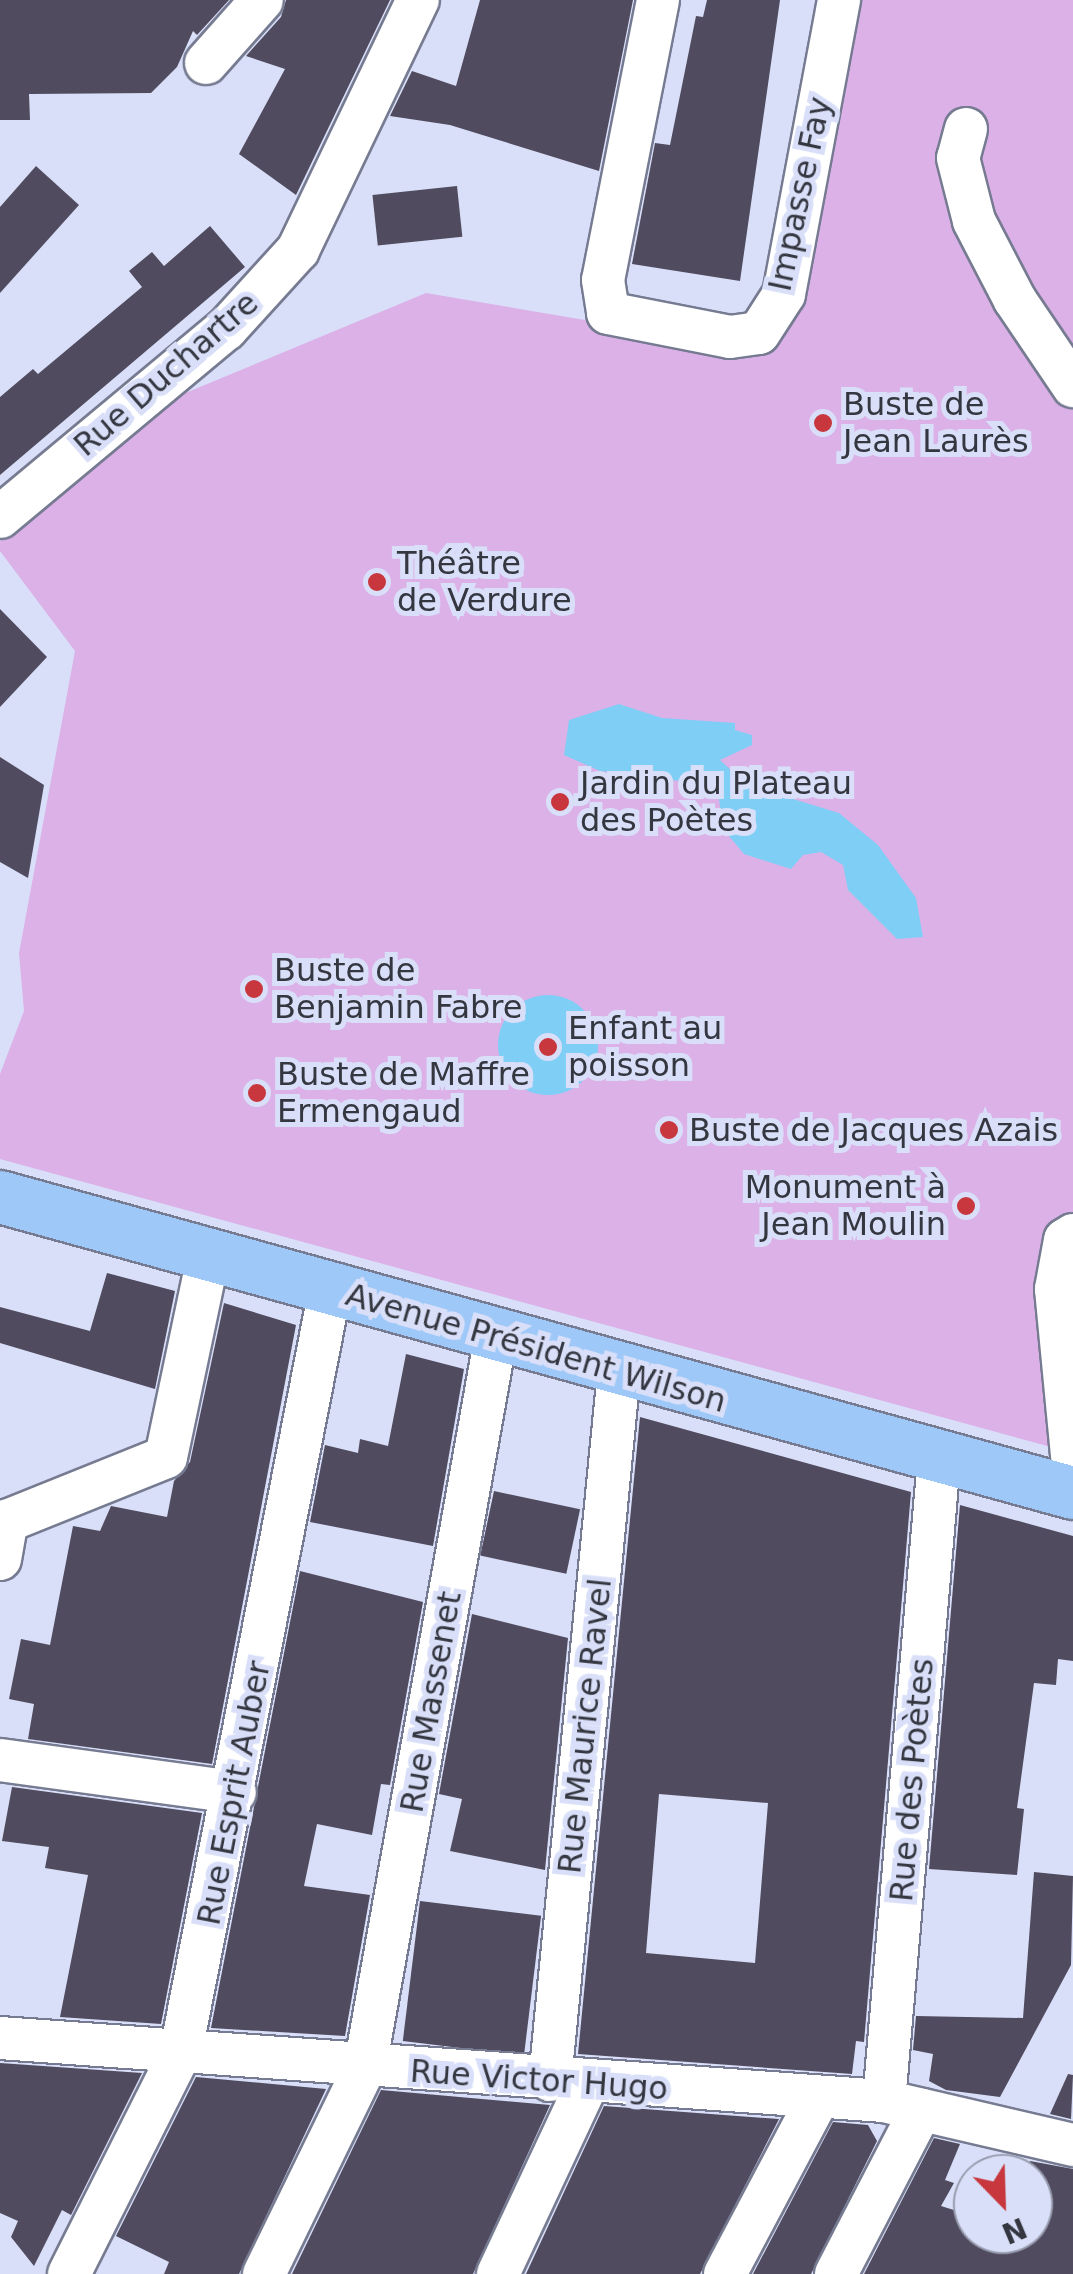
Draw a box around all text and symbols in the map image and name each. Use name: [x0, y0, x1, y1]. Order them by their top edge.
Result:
street label: Impasse Fay: [761, 93, 839, 295]
street label: Rue Duchartre: [66, 284, 266, 464]
place label: Buste de Jean Laurès: [843, 386, 1029, 461]
marker: Buste de Jean Laurès: [812, 412, 834, 434]
place label: Théâtre de Verdure: [397, 545, 572, 620]
marker: Théâtre de Verdure: [366, 571, 388, 593]
place label: Jardin du Plateau des Poètes: [580, 765, 852, 840]
marker: Jardin du Plateau des Poètes: [549, 791, 571, 813]
place label: Buste de Benjamin Fabre: [274, 952, 522, 1027]
marker: Buste de Benjamin Fabre: [243, 978, 265, 1000]
place label: Enfant au poisson: [568, 1010, 722, 1085]
marker: Enfant au poisson: [537, 1036, 559, 1058]
place label: Buste de Maffre Ermengaud: [277, 1056, 530, 1131]
marker: Buste de Maffre Ermengaud: [246, 1082, 268, 1104]
place label: Buste de Jacques Azais: [689, 1111, 1058, 1149]
marker: Buste de Jacques Azais: [658, 1119, 680, 1141]
place label: Monument à Jean Moulin: [745, 1169, 946, 1244]
marker: Monument à Jean Moulin: [955, 1195, 977, 1217]
street label: Avenue Président Wilson: [341, 1275, 731, 1421]
street label: Rue Maurice Ravel: [550, 1577, 620, 1875]
street label: Rue Massenet: [393, 1589, 469, 1815]
street label: Rue des Poètes: [882, 1657, 942, 1903]
street label: Rue Esprit Auber: [190, 1658, 278, 1928]
street label: Rue Victor Hugo: [409, 2052, 669, 2108]
north arrow: [953, 2154, 1053, 2254]
text: N: [997, 2210, 1031, 2250]

